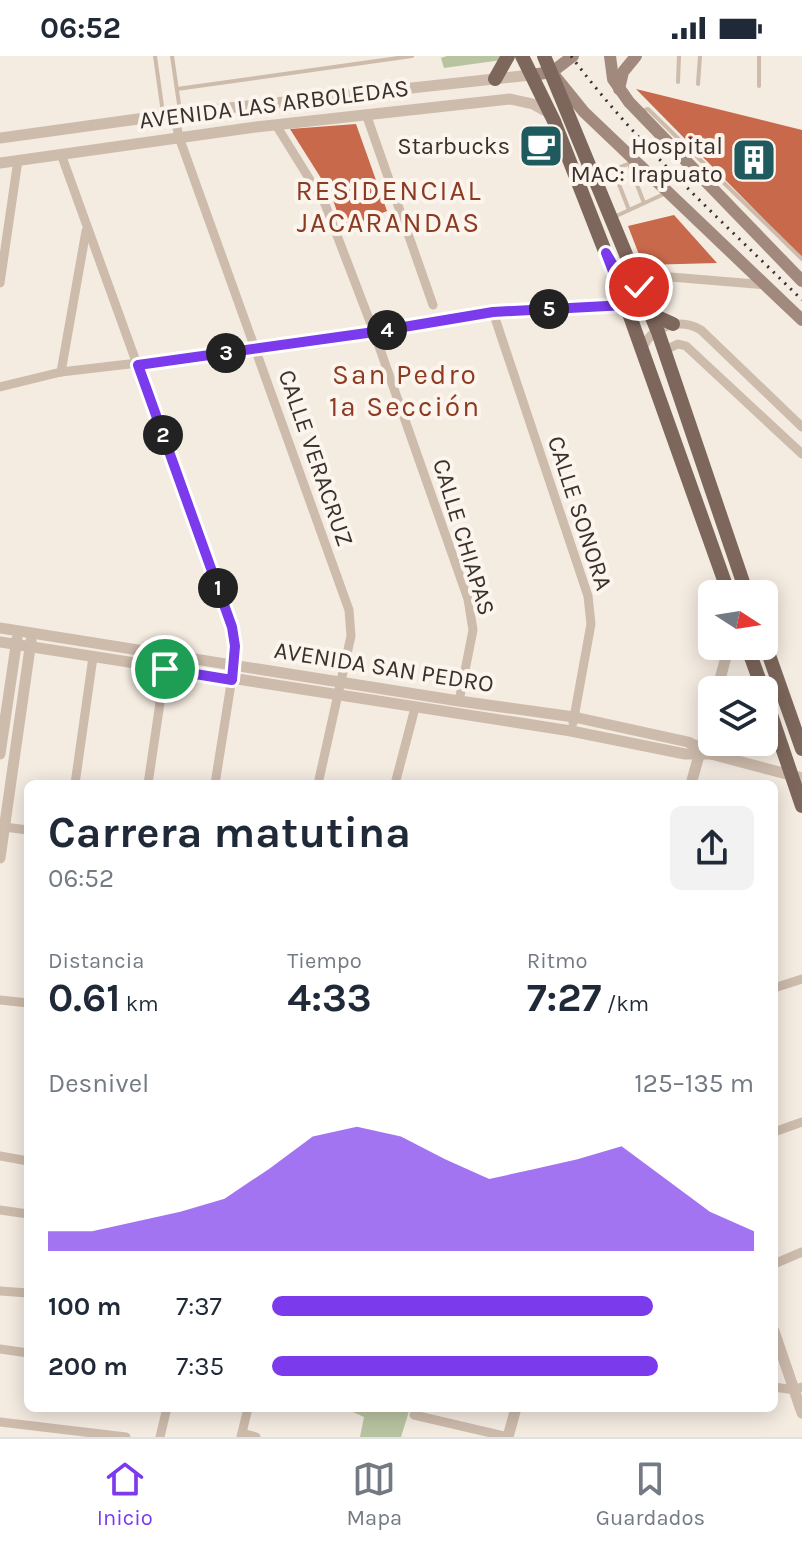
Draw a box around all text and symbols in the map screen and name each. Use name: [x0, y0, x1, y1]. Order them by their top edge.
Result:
text: 06:52: [40, 10, 121, 46]
street label: AVENIDA LAS ARBOLEDAS: [138, 74, 410, 134]
cafe icon: Starbucks: [517, 122, 565, 170]
place label: Starbucks: [397, 132, 510, 160]
place label: Hospital MAC: Irapuato: [570, 132, 723, 188]
building icon: Hospital MAC: Irapuato: [730, 136, 778, 184]
district label: RESIDENCIAL JACARANDAS: [295, 174, 483, 239]
pin: [605, 253, 673, 321]
icon: check: [617, 265, 661, 309]
pin: 5: [529, 289, 569, 329]
text: 5: [543, 296, 555, 322]
pin: 4: [367, 310, 407, 350]
text: 4: [380, 317, 394, 343]
pin: 3: [206, 333, 246, 373]
text: 3: [219, 340, 233, 366]
district label: San Pedro 1ª Sección: [329, 358, 481, 423]
street label: CALLE VERACRUZ: [273, 366, 359, 550]
pin: 2: [143, 415, 183, 455]
text: 2: [156, 422, 170, 448]
street label: CALLE SONORA: [542, 432, 618, 594]
street label: CALLE CHIAPAS: [427, 455, 501, 619]
pin: 1: [198, 568, 238, 608]
text: 1: [214, 575, 222, 601]
north arrow: [698, 580, 778, 660]
map controls: [698, 580, 778, 756]
pin: [131, 635, 199, 703]
street label: AVENIDA SAN PEDRO: [272, 636, 496, 698]
icon: arrive: [143, 647, 187, 691]
button: layers: [698, 676, 778, 756]
button: share: [670, 806, 754, 890]
text: Carrera matutina: [48, 807, 411, 858]
text: 06:52: [48, 863, 114, 894]
text: Distancia: [48, 948, 144, 974]
text: Tiempo: [287, 948, 362, 974]
text: Ritmo: [527, 948, 588, 974]
text: 0.61: [48, 974, 120, 1021]
text: 4:33: [287, 974, 372, 1021]
text: 7:27: [527, 974, 601, 1021]
text: km: [120, 991, 159, 1017]
text: /km: [601, 991, 649, 1017]
text: Desnivel: [48, 1068, 149, 1099]
text: 125–135 m: [634, 1068, 754, 1099]
text: 100 m: [48, 1291, 121, 1322]
text: 7:37: [176, 1291, 222, 1322]
text: 200 m: [48, 1351, 128, 1382]
text: 7:35: [176, 1351, 224, 1382]
tab: Inicio: [97, 1457, 153, 1531]
tab: Mapa: [346, 1457, 402, 1531]
tab: Guardados: [596, 1457, 705, 1531]

